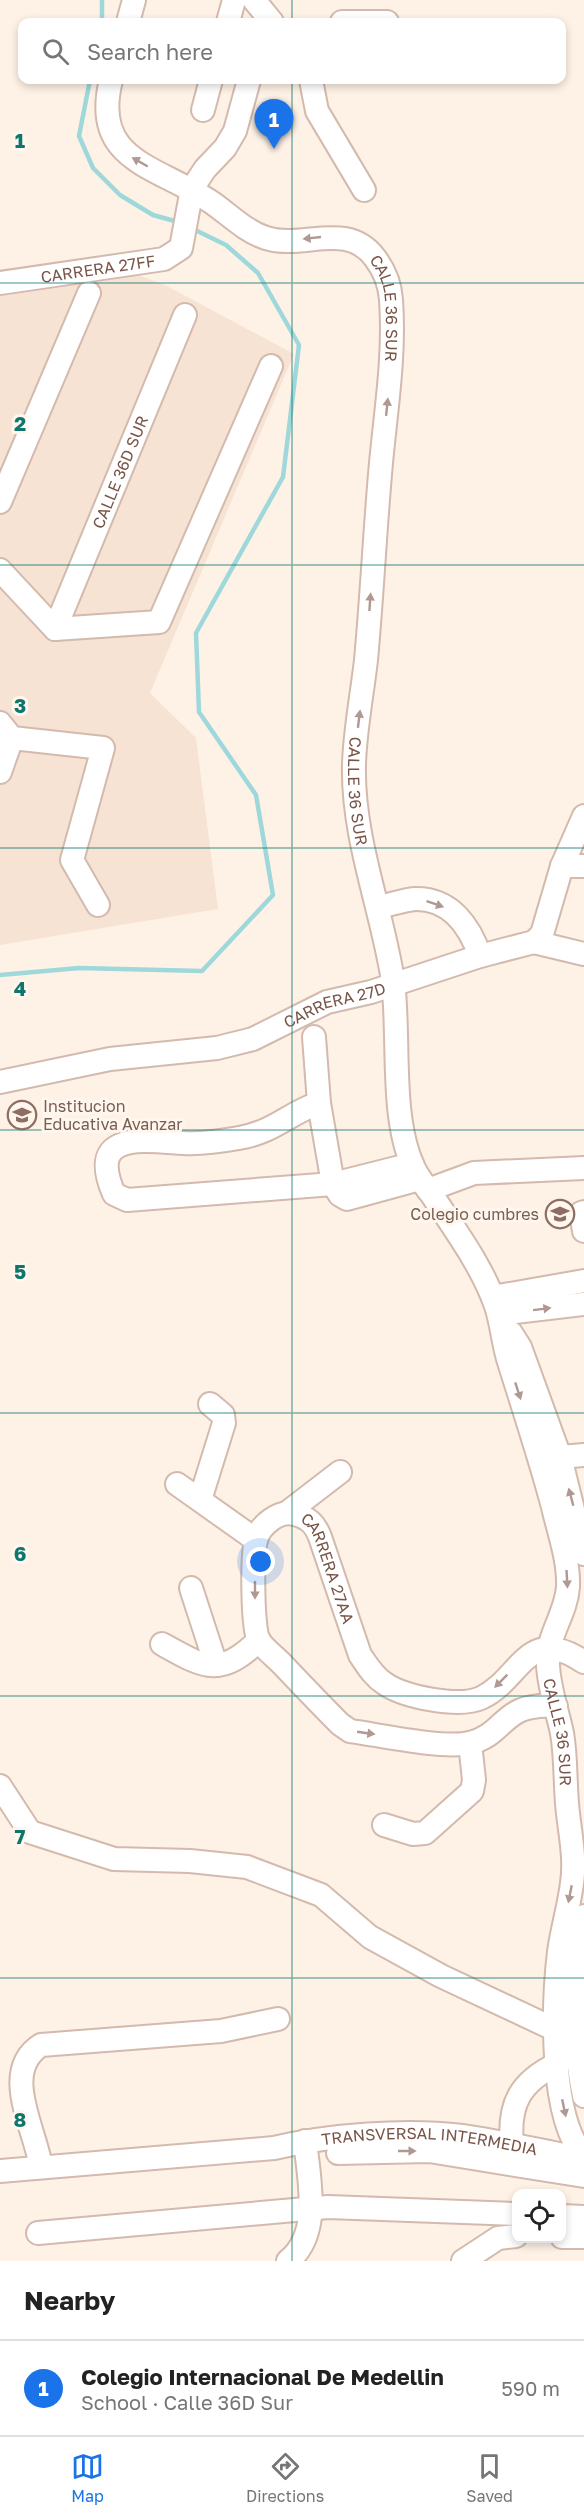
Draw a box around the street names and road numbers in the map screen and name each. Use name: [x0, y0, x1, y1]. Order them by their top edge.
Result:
street label: CARRERA 27FF: [39, 250, 156, 287]
street label: CALLE 36 SUR: [366, 251, 402, 362]
street label: CALLE 36D SUR: [88, 412, 152, 531]
street label: CALLE 36 SUR: [344, 736, 372, 847]
street label: CARRERA 27D: [280, 978, 388, 1032]
street label: CARRERA 27AA: [297, 1508, 359, 1626]
street label: CALLE 36 SUR: [539, 1677, 576, 1786]
street label: TRANSVERSAL INTERMEDIA: [320, 2123, 539, 2159]

